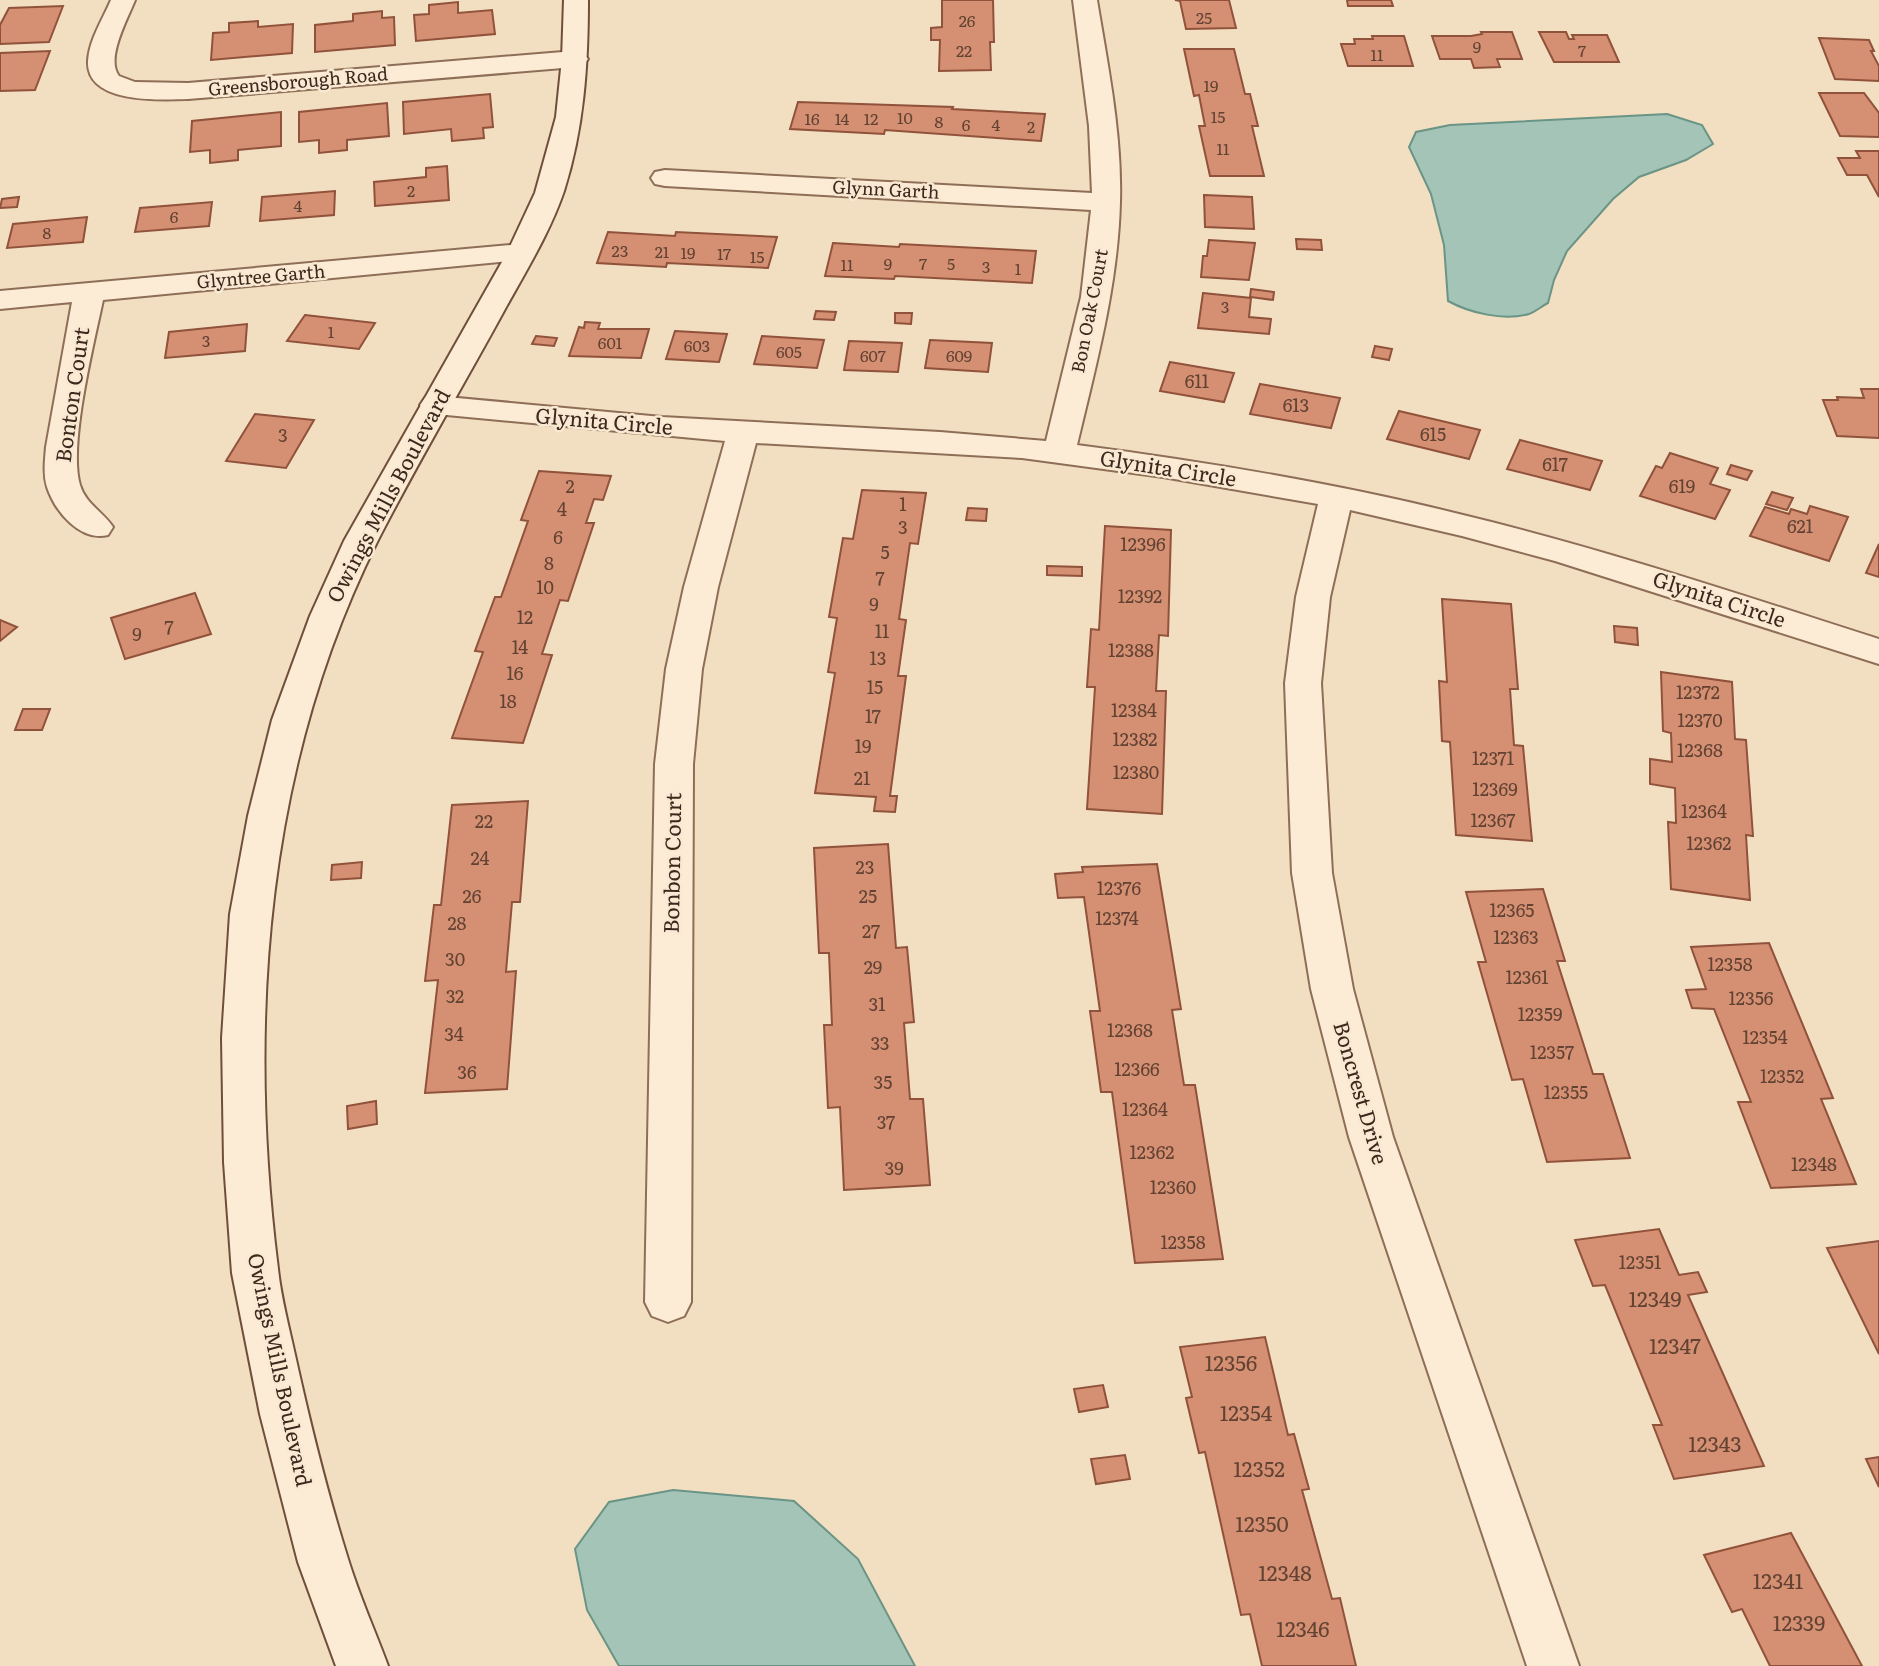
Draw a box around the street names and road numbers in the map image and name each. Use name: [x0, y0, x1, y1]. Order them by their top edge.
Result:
street label: Greensborough Road: [207, 59, 389, 102]
street label: Glynn Garth: [832, 172, 940, 205]
street label: Bon Oak Court: [1063, 246, 1114, 375]
street label: Glyntree Garth: [195, 256, 326, 295]
street label: Bonton Court: [46, 324, 95, 464]
street label: Owings Mills Boulevard: [317, 382, 456, 607]
street label: Glynita Circle: [534, 398, 674, 441]
street label: Glynita Circle: [1098, 440, 1239, 493]
street label: Glynita Circle: [1649, 562, 1790, 634]
street label: Bonbon Court: [654, 792, 687, 934]
street label: Boncrest Drive: [1327, 1017, 1398, 1168]
street label: Owings Mills Boulevard: [242, 1250, 321, 1489]

